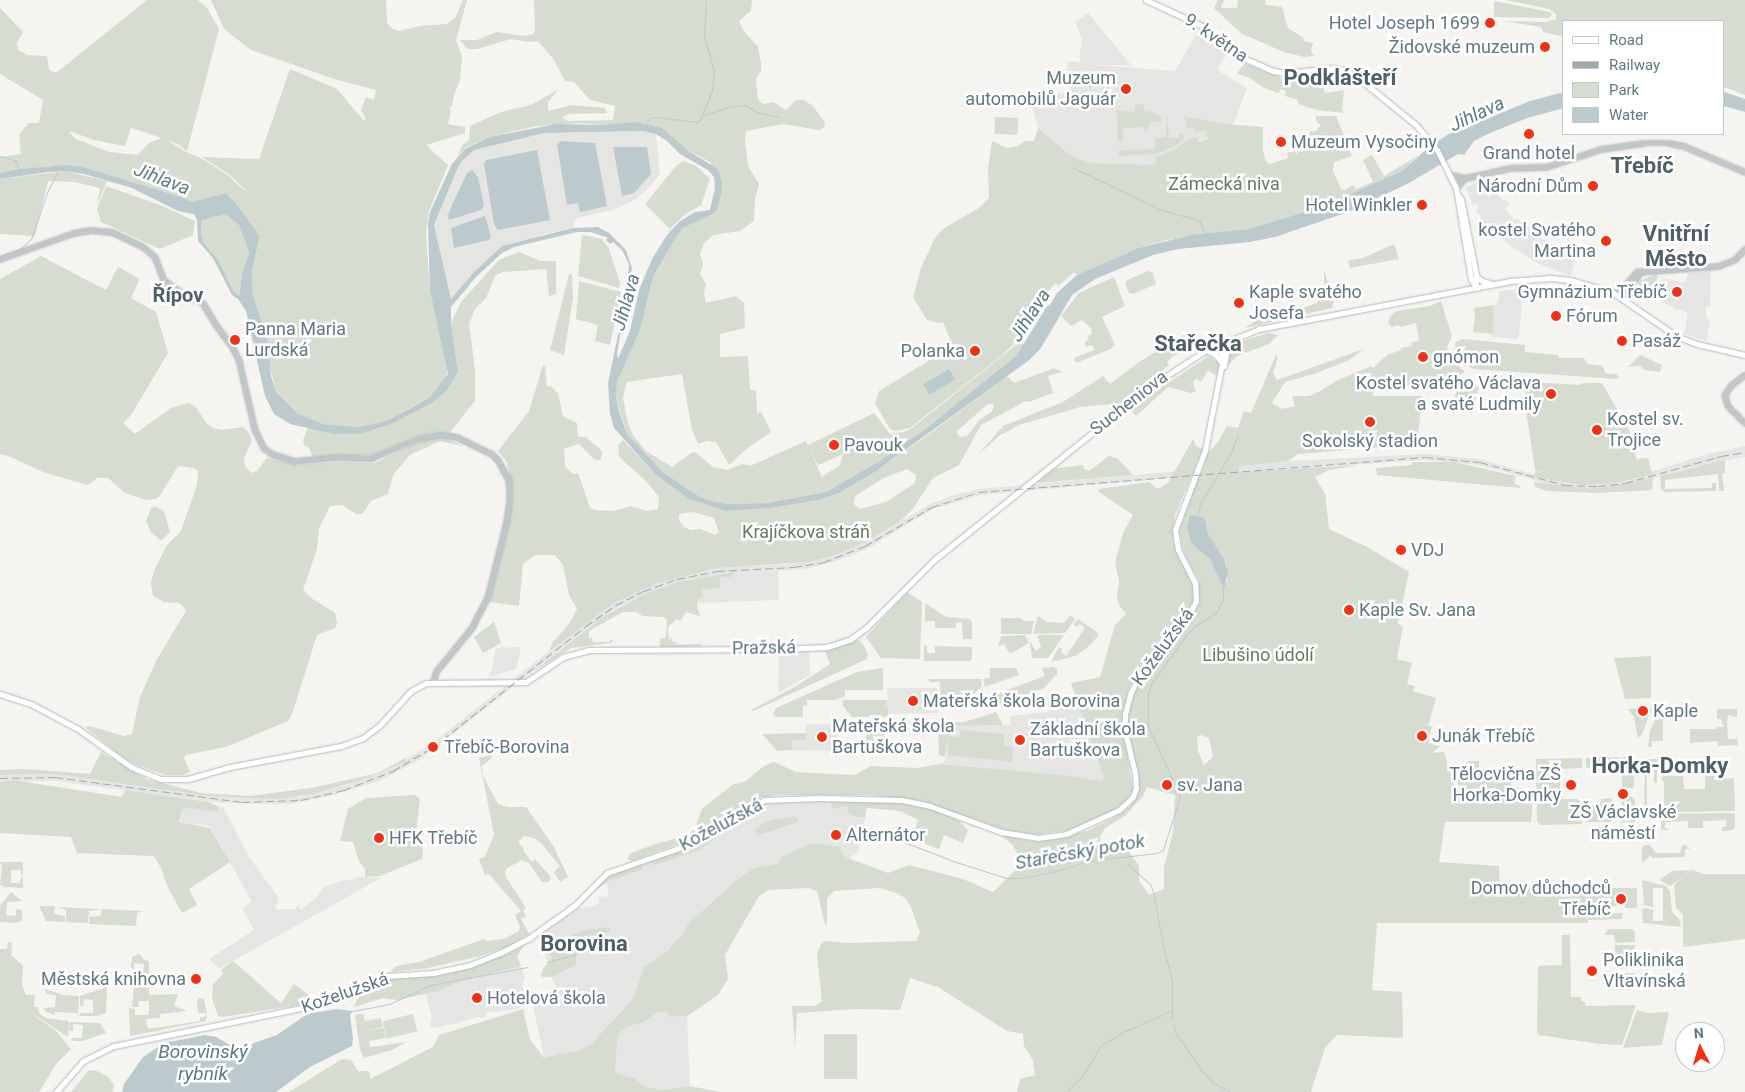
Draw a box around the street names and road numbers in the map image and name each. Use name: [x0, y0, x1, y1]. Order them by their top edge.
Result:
street label: 9. května: [1180, 9, 1252, 67]
street label: Sucheniova: [1086, 366, 1172, 440]
street label: Koželužská: [1128, 604, 1198, 690]
street label: Pražská: [732, 637, 796, 659]
street label: Koželužská: [676, 794, 766, 856]
street label: Koželužská: [298, 968, 392, 1018]

